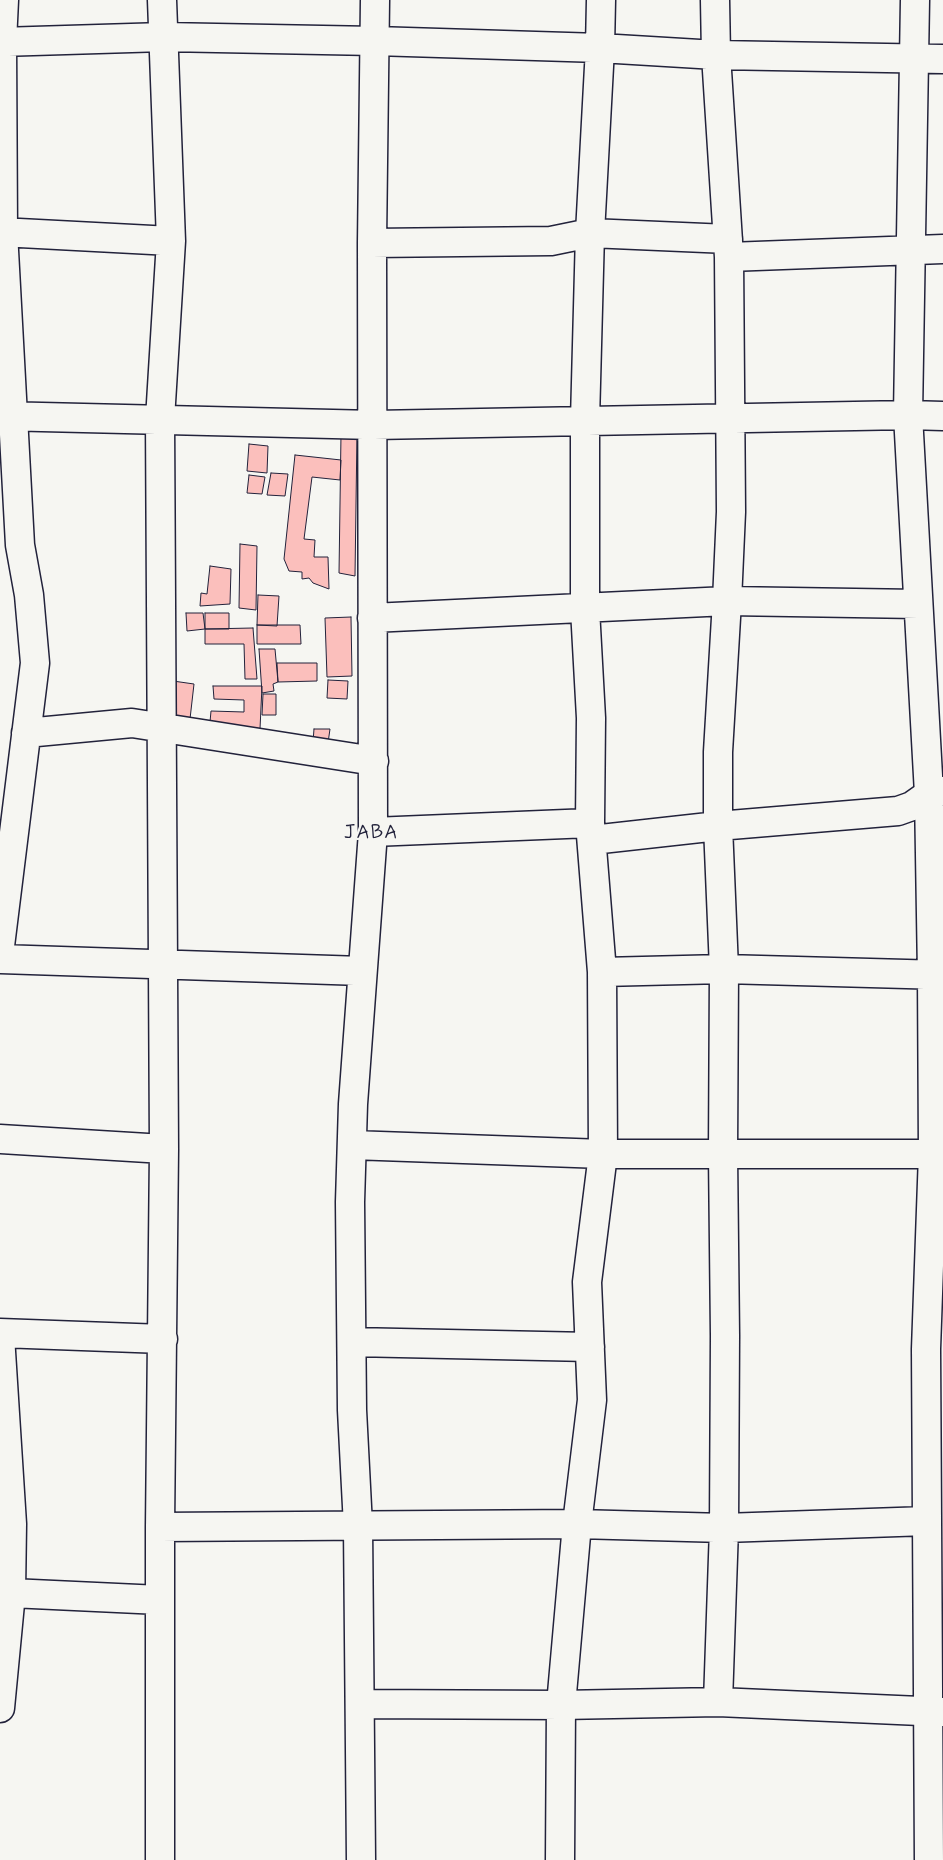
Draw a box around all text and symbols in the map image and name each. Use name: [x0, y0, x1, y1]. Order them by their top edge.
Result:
district label: JABA: [344, 822, 398, 846]

